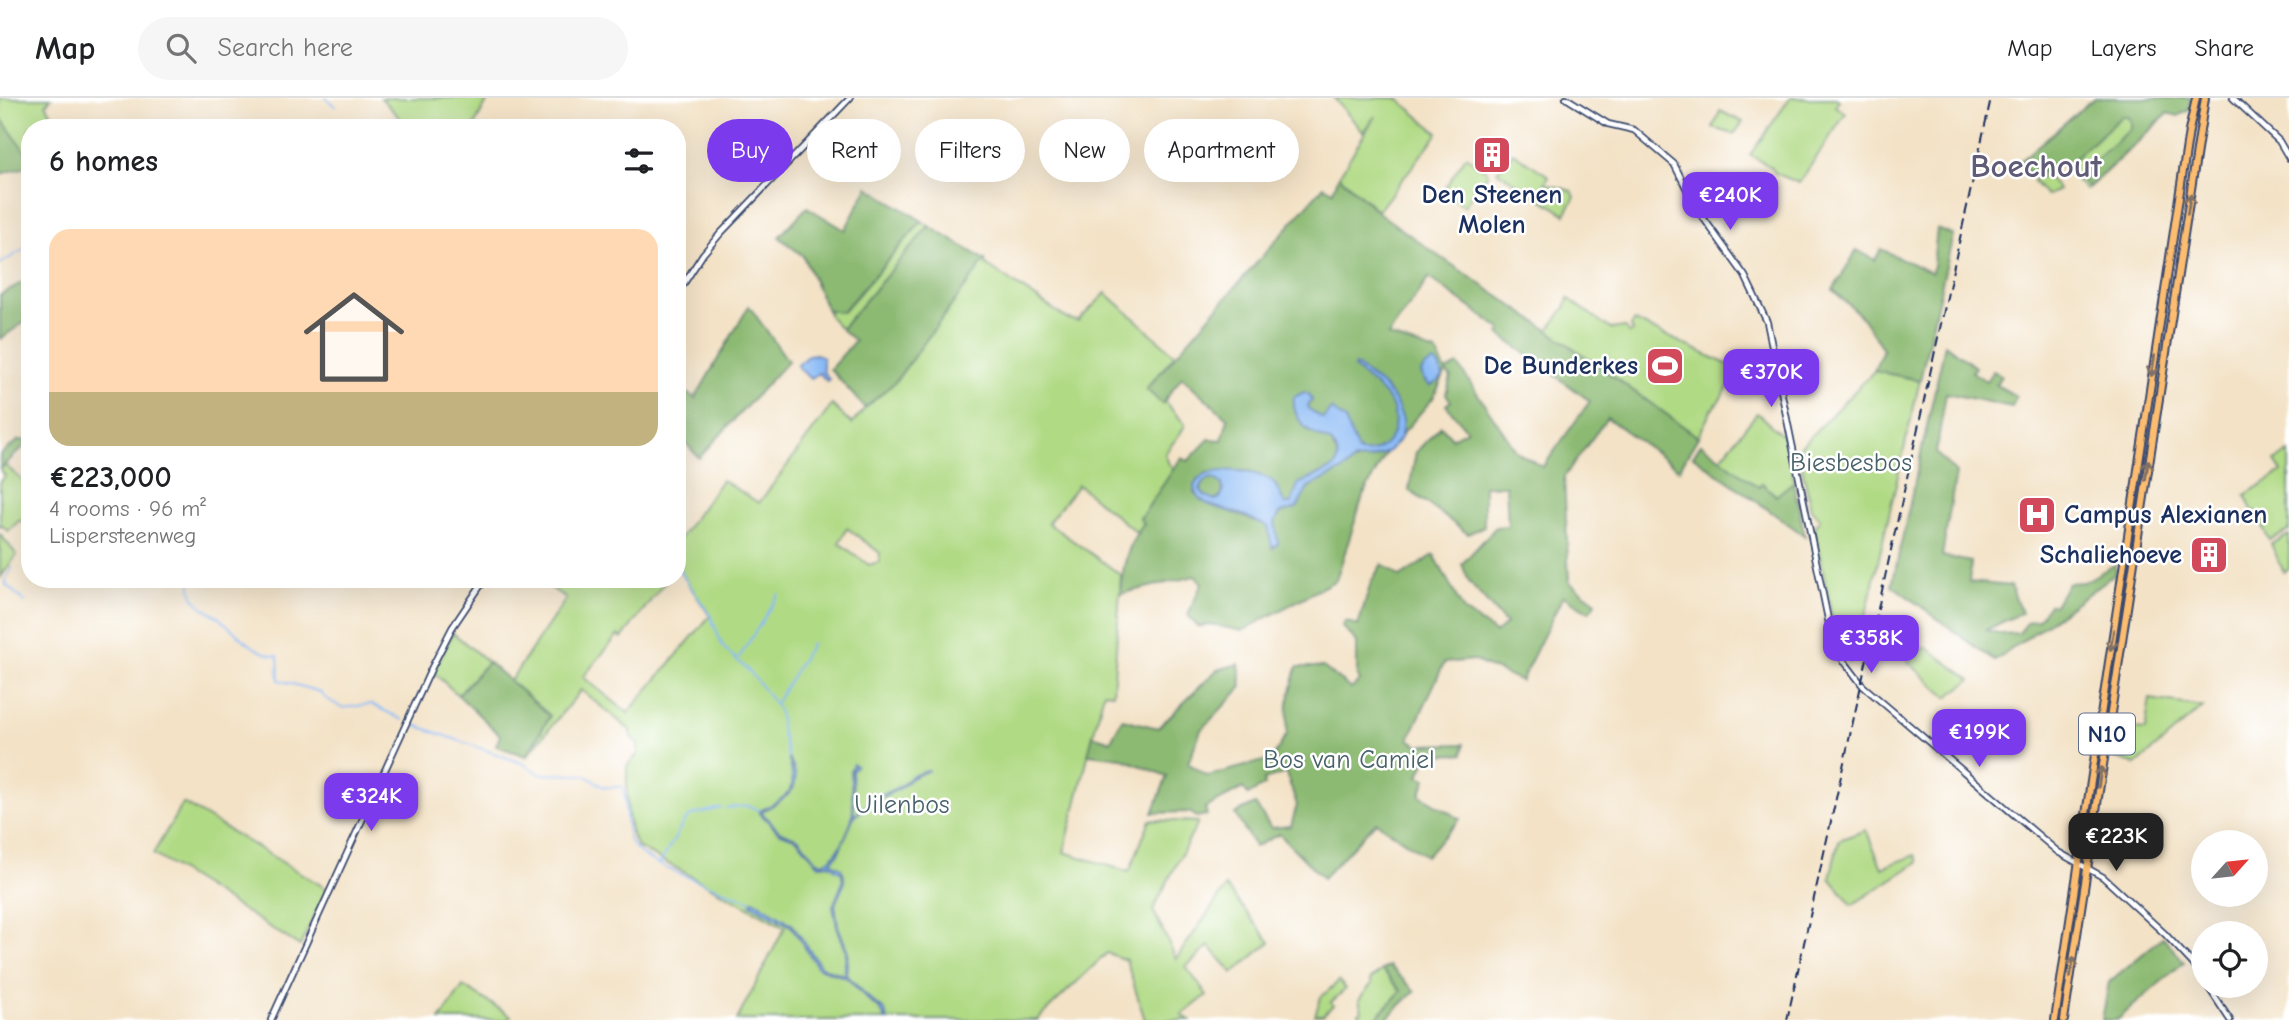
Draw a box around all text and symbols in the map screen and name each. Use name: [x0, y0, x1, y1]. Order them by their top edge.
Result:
search box: [138, 17, 628, 80]
text: Map: [35, 29, 96, 67]
icon: search: [162, 29, 200, 67]
text: Search here: [218, 33, 353, 63]
text: Map: [2007, 34, 2053, 62]
text: Layers: [2091, 34, 2156, 62]
text: Share: [2194, 34, 2254, 62]
chip: Buy: [707, 119, 793, 182]
chip: Rent: [807, 119, 901, 182]
chip: Filters: [915, 119, 1025, 182]
chip: New: [1039, 119, 1130, 182]
chip: Apartment: [1144, 119, 1299, 182]
building icon: Den Steenen Molen: [1471, 134, 1513, 176]
icon: filters: [620, 142, 658, 180]
text: 6 homes: [49, 144, 158, 179]
district label: Boechout: [1970, 147, 2103, 185]
pin: €240K: [1681, 172, 1779, 232]
place label: Den Steenen Molen: [1422, 180, 1562, 240]
text: €240K: [1698, 181, 1762, 208]
one-way arrow: [2183, 193, 2196, 216]
icon: home: [291, 274, 417, 400]
sports icon: De Bunderkes: [1644, 345, 1686, 387]
pin: €370K: [1722, 350, 1820, 409]
place label: De Bunderkes: [1483, 351, 1638, 381]
one-way arrow: [2146, 354, 2159, 377]
text: €370K: [1739, 358, 1803, 385]
park label: Biesbesbos: [1790, 448, 1912, 478]
one-way arrow: [2141, 459, 2154, 482]
text: €223,000: [49, 460, 172, 495]
hospital icon: Campus Alexianen: [2016, 494, 2058, 536]
text: 4 rooms · 96 m²: [49, 495, 206, 522]
place label: Campus Alexianen: [2064, 500, 2267, 530]
text: Lispersteenweg: [49, 522, 196, 549]
building icon: Schaliehoeve: [2188, 534, 2230, 576]
place label: Schaliehoeve: [2040, 540, 2182, 570]
pin: €358K: [1822, 616, 1920, 675]
text: €358K: [1839, 624, 1903, 651]
one-way arrow: [2105, 628, 2118, 651]
pin: €199K: [1930, 710, 2028, 769]
road number: N10: [2079, 714, 2135, 754]
text: €199K: [1948, 718, 2010, 745]
park label: Bos van Camiel: [1263, 745, 1435, 775]
one-way arrow: [2094, 766, 2107, 789]
pin: €324K: [322, 774, 420, 833]
text: €324K: [340, 782, 402, 809]
park label: Uilenbos: [854, 790, 950, 820]
pin: €223K: [2067, 814, 2165, 873]
text: €223K: [2084, 822, 2148, 849]
north arrow: [2191, 830, 2268, 906]
map controls: [2191, 830, 2268, 998]
button: locate: [2191, 921, 2268, 998]
one-way arrow: [2066, 956, 2079, 978]

